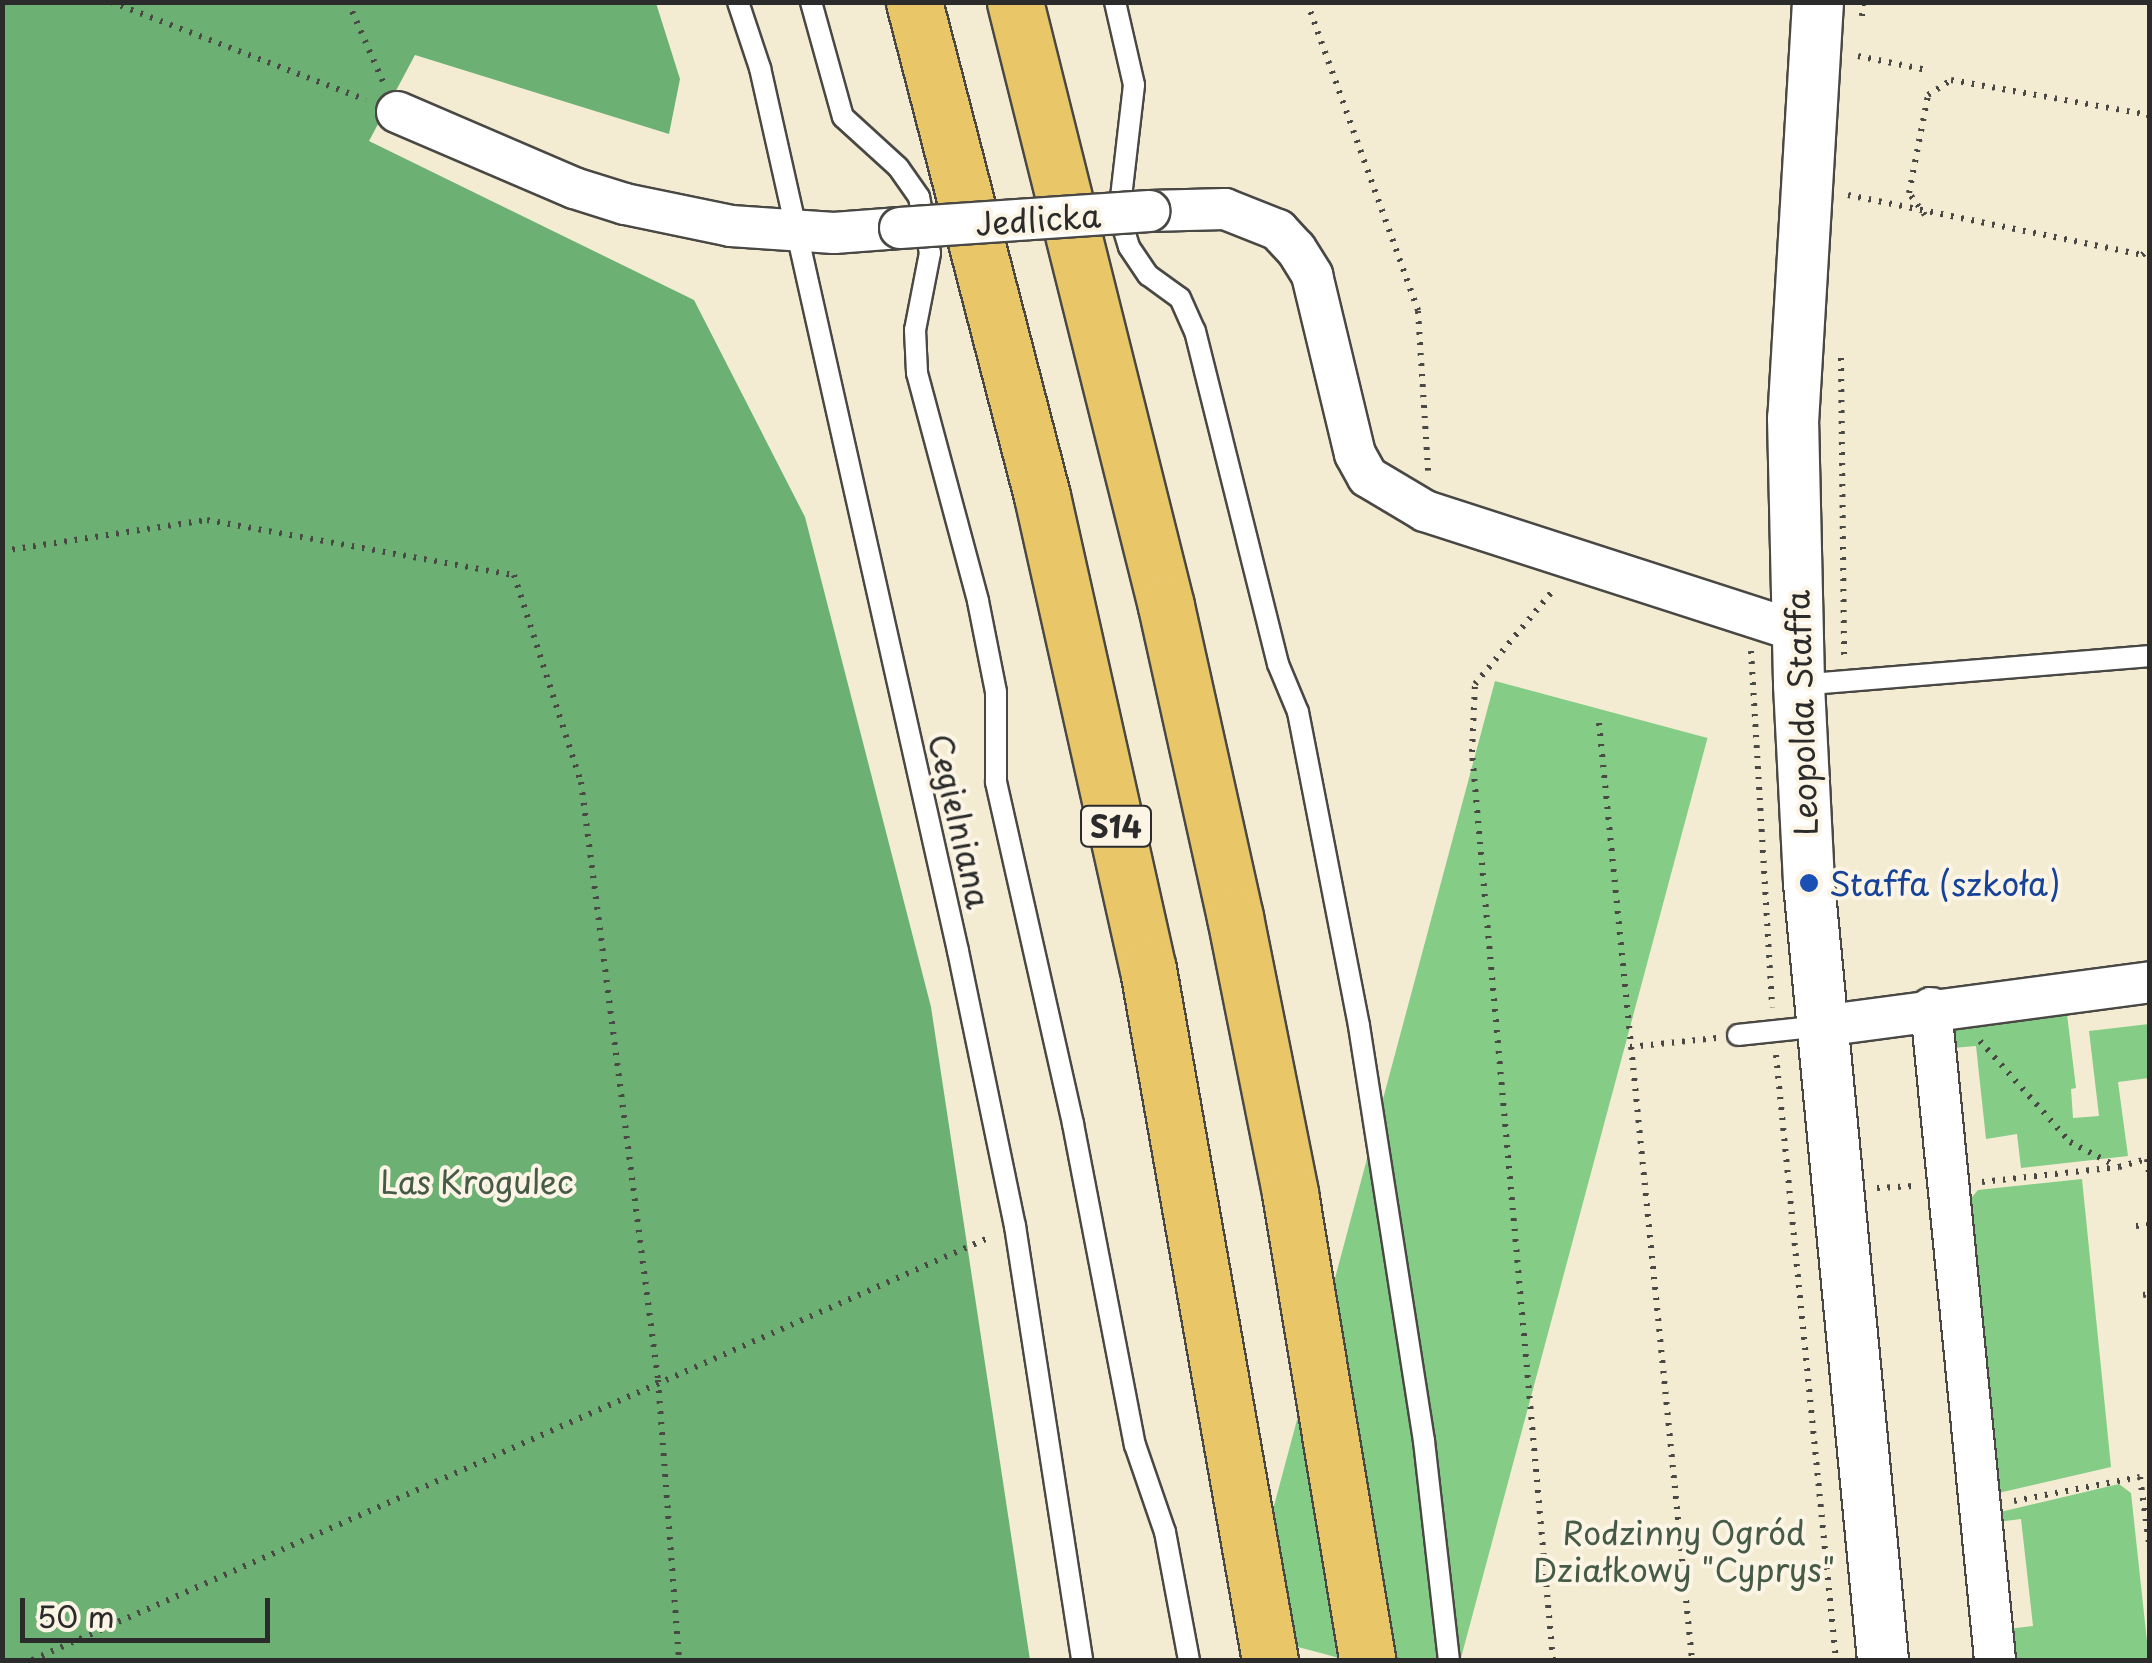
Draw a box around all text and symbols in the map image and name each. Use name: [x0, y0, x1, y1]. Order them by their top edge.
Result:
street label: Jedlicka: [974, 195, 1102, 243]
street label: Leopolda Staffa: [1778, 589, 1824, 837]
street label: Cegielniana: [921, 730, 999, 912]
road number: S14: [1078, 801, 1154, 851]
place label: Staffa (szkoła): [1829, 864, 2060, 902]
marker: Staffa (szkoła): [1798, 872, 1820, 894]
park label: Las Krogulec: [378, 1162, 576, 1200]
park label: Rodzinny Ogród Działkowy "Cyprys": [1533, 1514, 1835, 1589]
scale bar: [25, 1578, 275, 1640]
text: 50 m: [37, 1593, 115, 1638]

